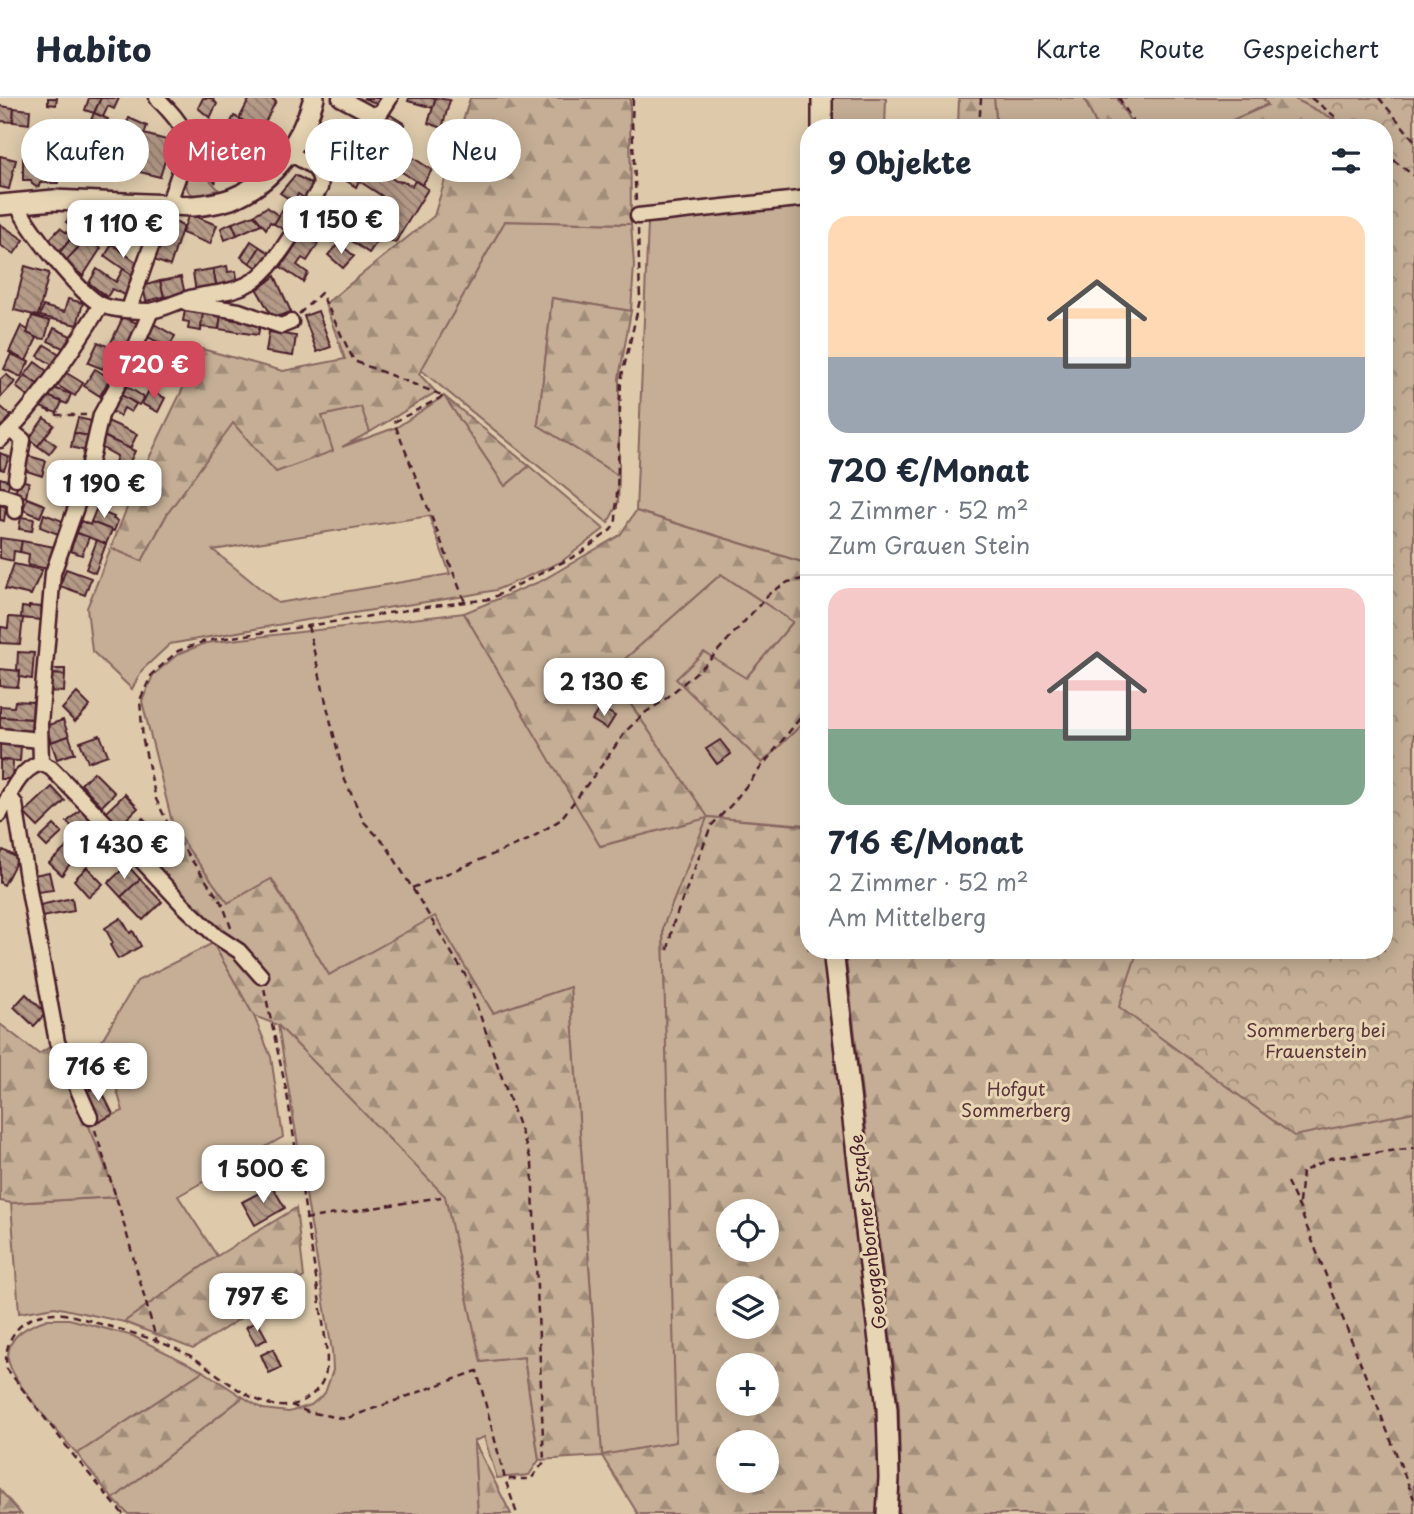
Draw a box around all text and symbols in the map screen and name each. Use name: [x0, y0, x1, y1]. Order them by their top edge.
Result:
text: Habito: [35, 23, 151, 73]
text: Karte: [1036, 30, 1101, 66]
text: Route: [1139, 30, 1205, 66]
text: Gespeichert: [1243, 30, 1379, 66]
chip: Kaufen: [21, 119, 149, 182]
chip: Mieten: [163, 119, 291, 182]
chip: Filter: [305, 119, 413, 182]
chip: Neu: [427, 119, 521, 182]
text: 9 Objekte: [828, 139, 972, 184]
icon: filters: [1327, 142, 1365, 180]
pin: 1 150 €: [276, 197, 406, 256]
pin: 1 110 €: [58, 200, 188, 260]
text: 1 150 €: [299, 201, 383, 236]
text: 1 110 €: [83, 205, 163, 240]
icon: home: [1034, 261, 1160, 387]
pin: 720 €: [105, 342, 203, 401]
text: 720 €: [119, 346, 189, 381]
text: 720 €/Monat: [828, 447, 1030, 492]
pin: 1 190 €: [39, 460, 169, 520]
text: 1 190 €: [63, 465, 145, 500]
text: 2 Zimmer · 52 m²: [828, 492, 1029, 527]
text: Zum Grauen Stein: [828, 527, 1030, 562]
icon: home: [1034, 633, 1160, 759]
pin: 2 130 €: [539, 658, 669, 718]
text: 2 130 €: [560, 663, 648, 698]
text: 716 €/Monat: [828, 819, 1024, 864]
pin: 1 430 €: [59, 822, 189, 881]
text: 1 430 €: [80, 826, 169, 861]
text: 2 Zimmer · 52 m²: [828, 864, 1029, 899]
text: Am Mittelberg: [828, 899, 986, 934]
park label: Sommerberg bei Frauenstein: [1246, 1016, 1386, 1064]
pin: 716 €: [49, 1044, 147, 1103]
text: 716 €: [65, 1048, 131, 1083]
park label: Hofgut Sommerberg: [961, 1075, 1071, 1123]
street label: Georgenborner Straße: [842, 1133, 892, 1331]
pin: 1 500 €: [198, 1146, 328, 1205]
text: 1 500 €: [218, 1150, 308, 1185]
map controls: [716, 1199, 779, 1493]
button: locate: [716, 1199, 779, 1262]
pin: 797 €: [208, 1274, 306, 1333]
button: layers: [716, 1276, 779, 1339]
text: 797 €: [225, 1278, 289, 1313]
button: +: [716, 1353, 779, 1416]
button: −: [716, 1430, 779, 1493]

